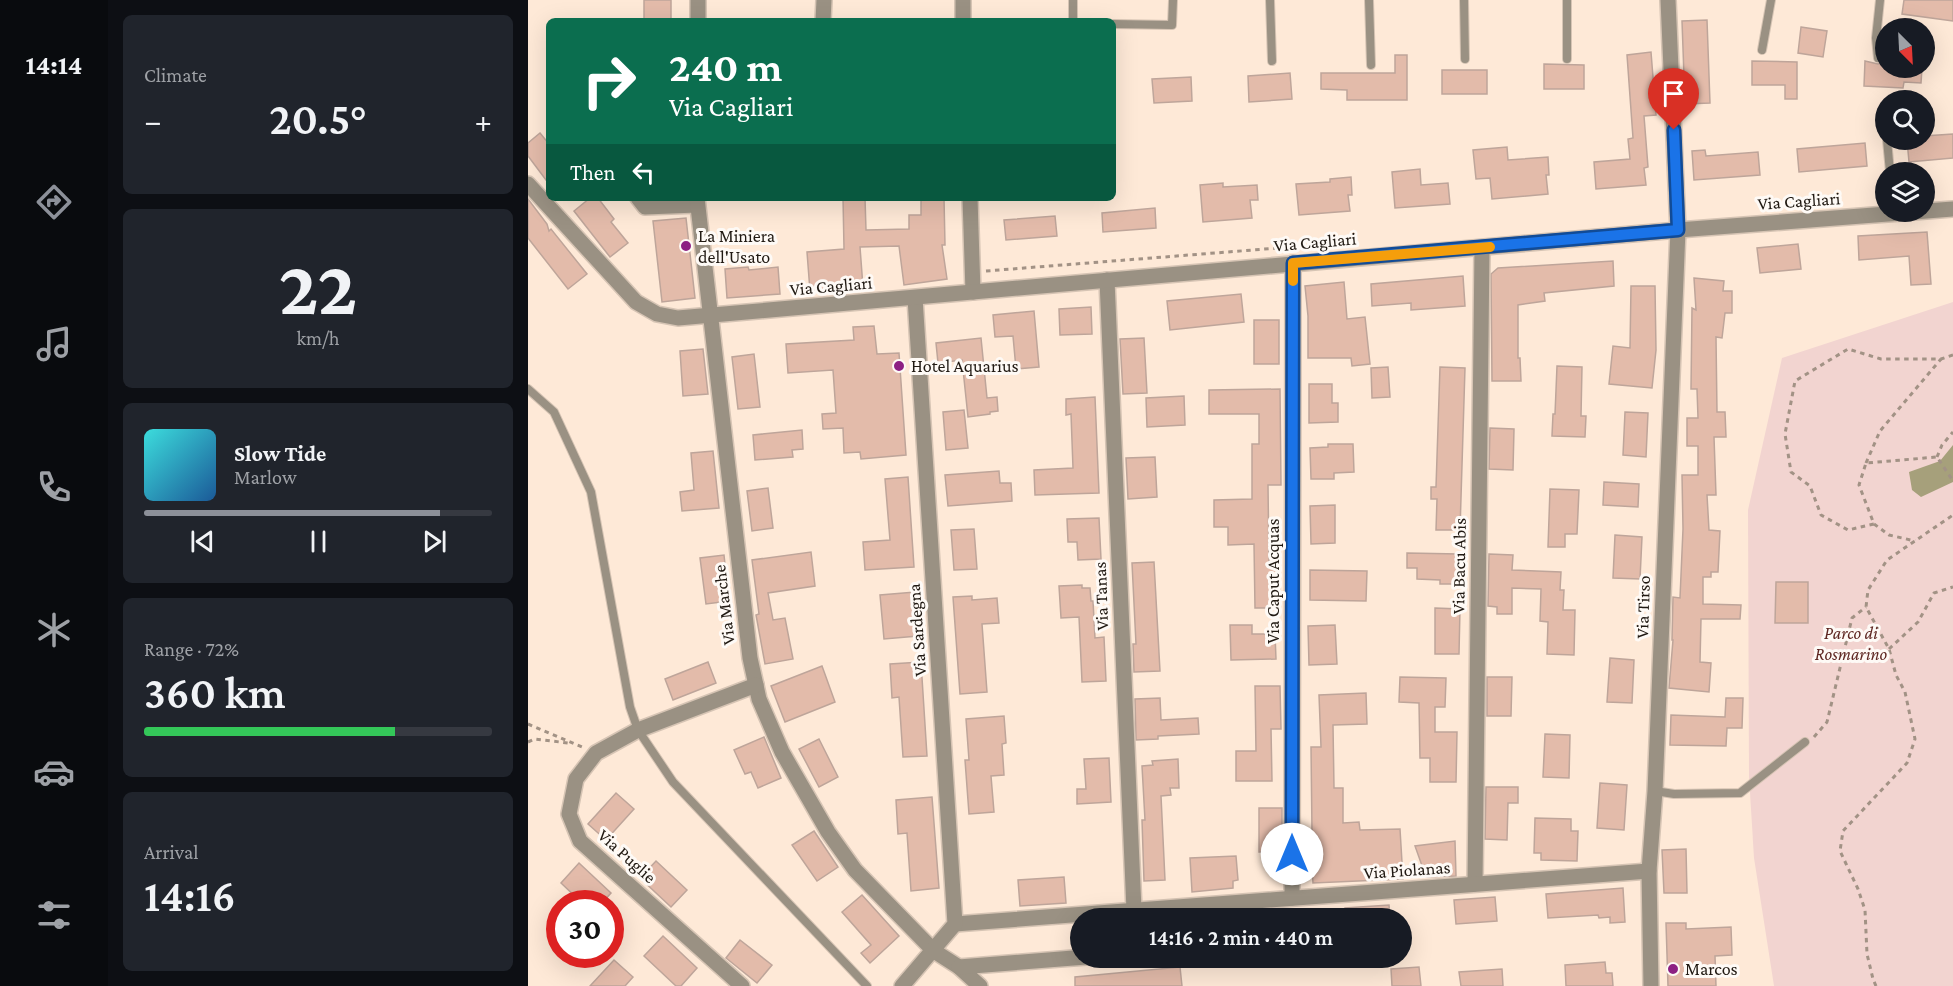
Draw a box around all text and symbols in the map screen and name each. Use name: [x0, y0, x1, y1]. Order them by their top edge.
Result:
north arrow: [1875, 18, 1935, 78]
map controls: [1875, 18, 1935, 222]
icon: right: [570, 42, 648, 120]
text: 240 m: [669, 43, 782, 90]
text: 14:14: [26, 50, 82, 80]
text: Climate: [144, 64, 207, 86]
pin: [1648, 68, 1699, 130]
icon: arrive: [1657, 77, 1690, 110]
button: search: [1875, 90, 1935, 150]
text: Via Cagliari: [669, 92, 793, 122]
text: 20.5°: [269, 94, 367, 144]
text: −: [144, 102, 161, 139]
text: +: [475, 102, 492, 139]
icon: left: [627, 156, 660, 189]
text: Then: [570, 160, 615, 185]
button: layers: [1875, 162, 1935, 222]
icon: directions: [33, 181, 75, 223]
street label: Via Cagliari: [1757, 188, 1841, 214]
place label: La Miniera dell'Usato: [698, 226, 775, 267]
street label: Via Cagliari: [1273, 228, 1357, 256]
marker: La Miniera dell'Usato: [679, 239, 693, 253]
text: 22: [279, 244, 357, 331]
street label: Via Cagliari: [789, 272, 873, 300]
icon: music: [33, 323, 75, 365]
text: km/h: [296, 327, 340, 349]
place label: Hotel Aquarius: [911, 356, 1019, 376]
marker: Hotel Aquarius: [892, 359, 906, 373]
text: Slow Tide: [234, 441, 326, 466]
icon: phone: [33, 466, 75, 508]
text: Marlow: [234, 466, 297, 488]
street label: Via Caput Acquas: [1263, 518, 1283, 644]
street label: Via Bacu Abis: [1448, 518, 1470, 614]
icon: previous: [186, 525, 219, 558]
icon: pause: [302, 525, 335, 558]
icon: next: [418, 525, 451, 558]
street label: Via Tanas: [1090, 561, 1112, 631]
street label: Via Marche: [709, 564, 739, 646]
street label: Via Tirso: [1632, 575, 1654, 639]
street label: Via Sardegna: [904, 583, 930, 677]
icon: climate: [33, 609, 75, 651]
park label: Parco di Rosmarino: [1815, 623, 1888, 664]
text: Range · 72%: [144, 638, 239, 660]
text: 360 km: [144, 668, 286, 718]
icon: car: [33, 751, 75, 793]
position arrow: [1260, 822, 1324, 886]
street label: Via Puglie: [594, 825, 660, 887]
text: Arrival: [144, 841, 198, 863]
street label: Via Piolanas: [1363, 857, 1451, 883]
text: 14:16: [144, 871, 236, 921]
speed limit sign: 30: [546, 890, 624, 968]
icon: filters: [33, 894, 75, 936]
text: 14:16 · 2 min · 440 m: [1149, 925, 1333, 950]
place label: Marcos: [1685, 959, 1738, 979]
marker: Marcos: [1666, 962, 1680, 976]

